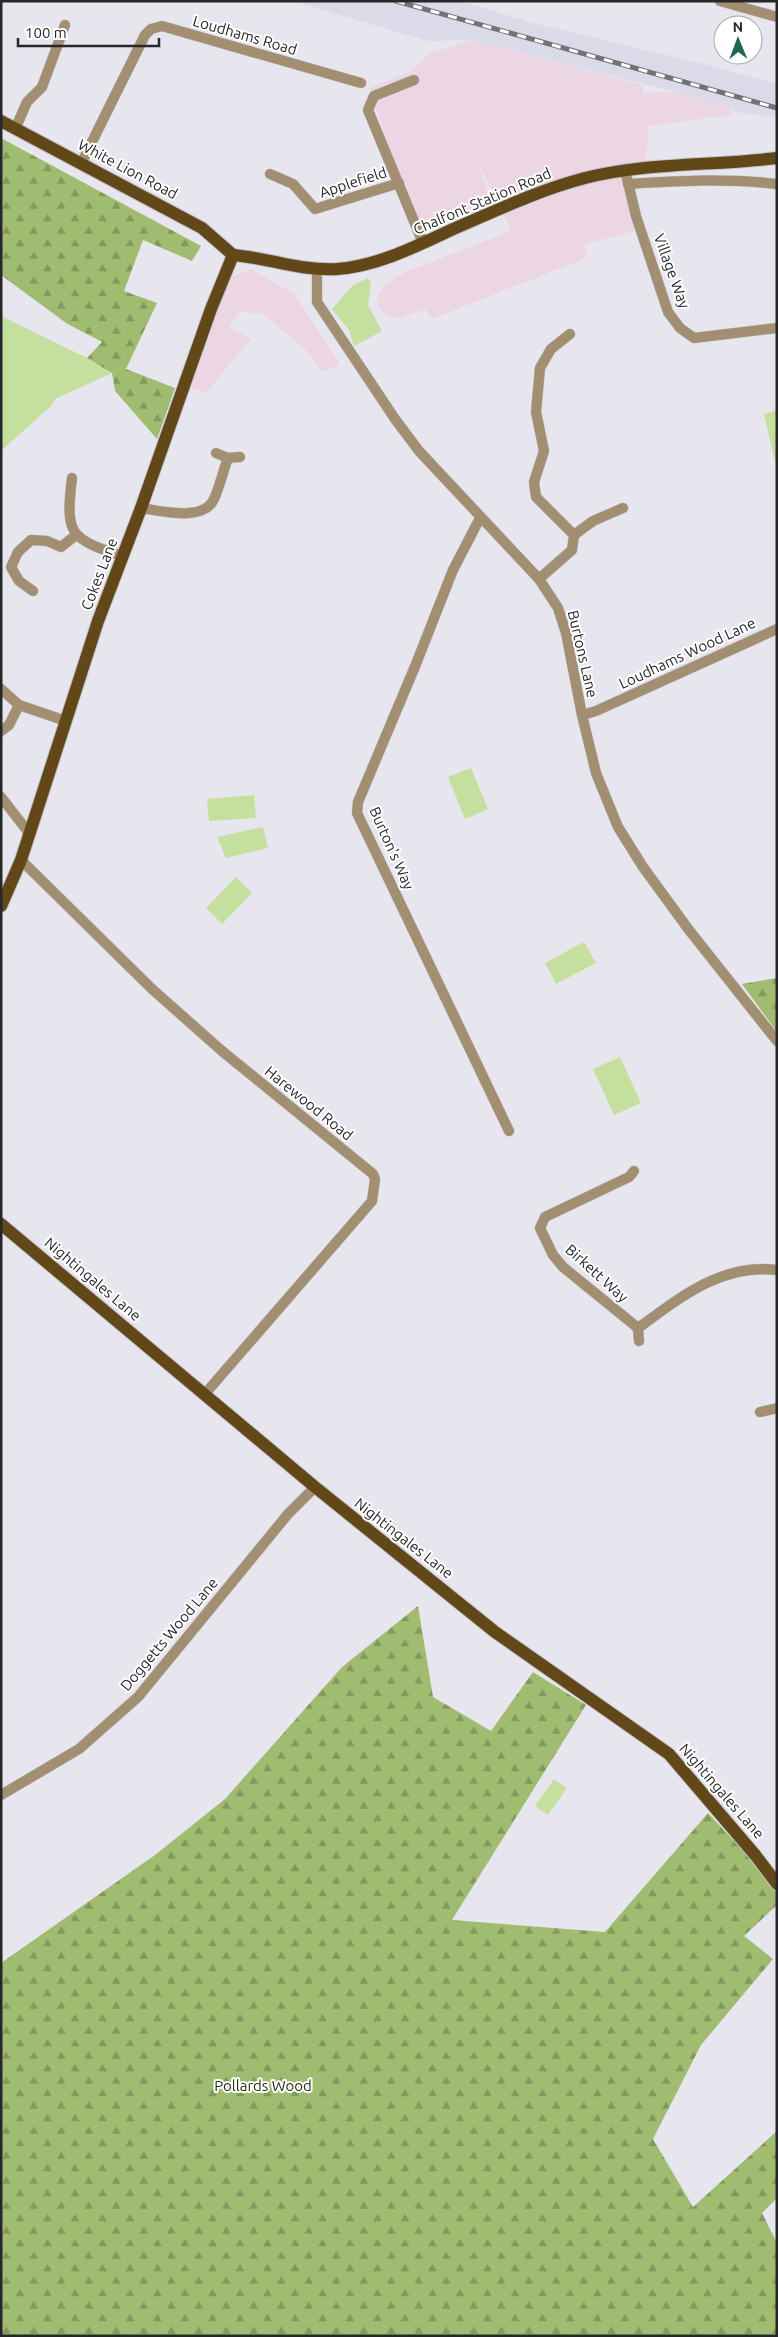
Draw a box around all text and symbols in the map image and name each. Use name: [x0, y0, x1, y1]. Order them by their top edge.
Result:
street label: Loudhams Road: [191, 12, 299, 58]
scale bar: [18, 15, 159, 47]
north arrow: [713, 15, 763, 65]
text: N: [732, 19, 743, 35]
text: 100 m: [25, 24, 67, 41]
street label: White Lion Road: [75, 136, 181, 202]
street label: Applefield: [317, 163, 389, 201]
street label: Chalfont Station Road: [411, 164, 553, 238]
street label: Village Way: [651, 231, 693, 311]
street label: Cokes Lane: [77, 536, 121, 612]
street label: Burtons Lane: [565, 609, 601, 699]
street label: Loudhams Wood Lane: [616, 614, 758, 692]
street label: Burton's Way: [366, 804, 418, 892]
street label: Harewood Road: [262, 1062, 356, 1144]
street label: Nightingales Lane: [41, 1234, 145, 1324]
street label: Birkett Way: [562, 1241, 632, 1305]
street label: Nightingales Lane: [351, 1494, 457, 1582]
street label: Doggetts Wood Lane: [117, 1574, 221, 1694]
street label: Nightingales Lane: [676, 1740, 768, 1842]
park label: Pollards Wood: [214, 2077, 312, 2094]

